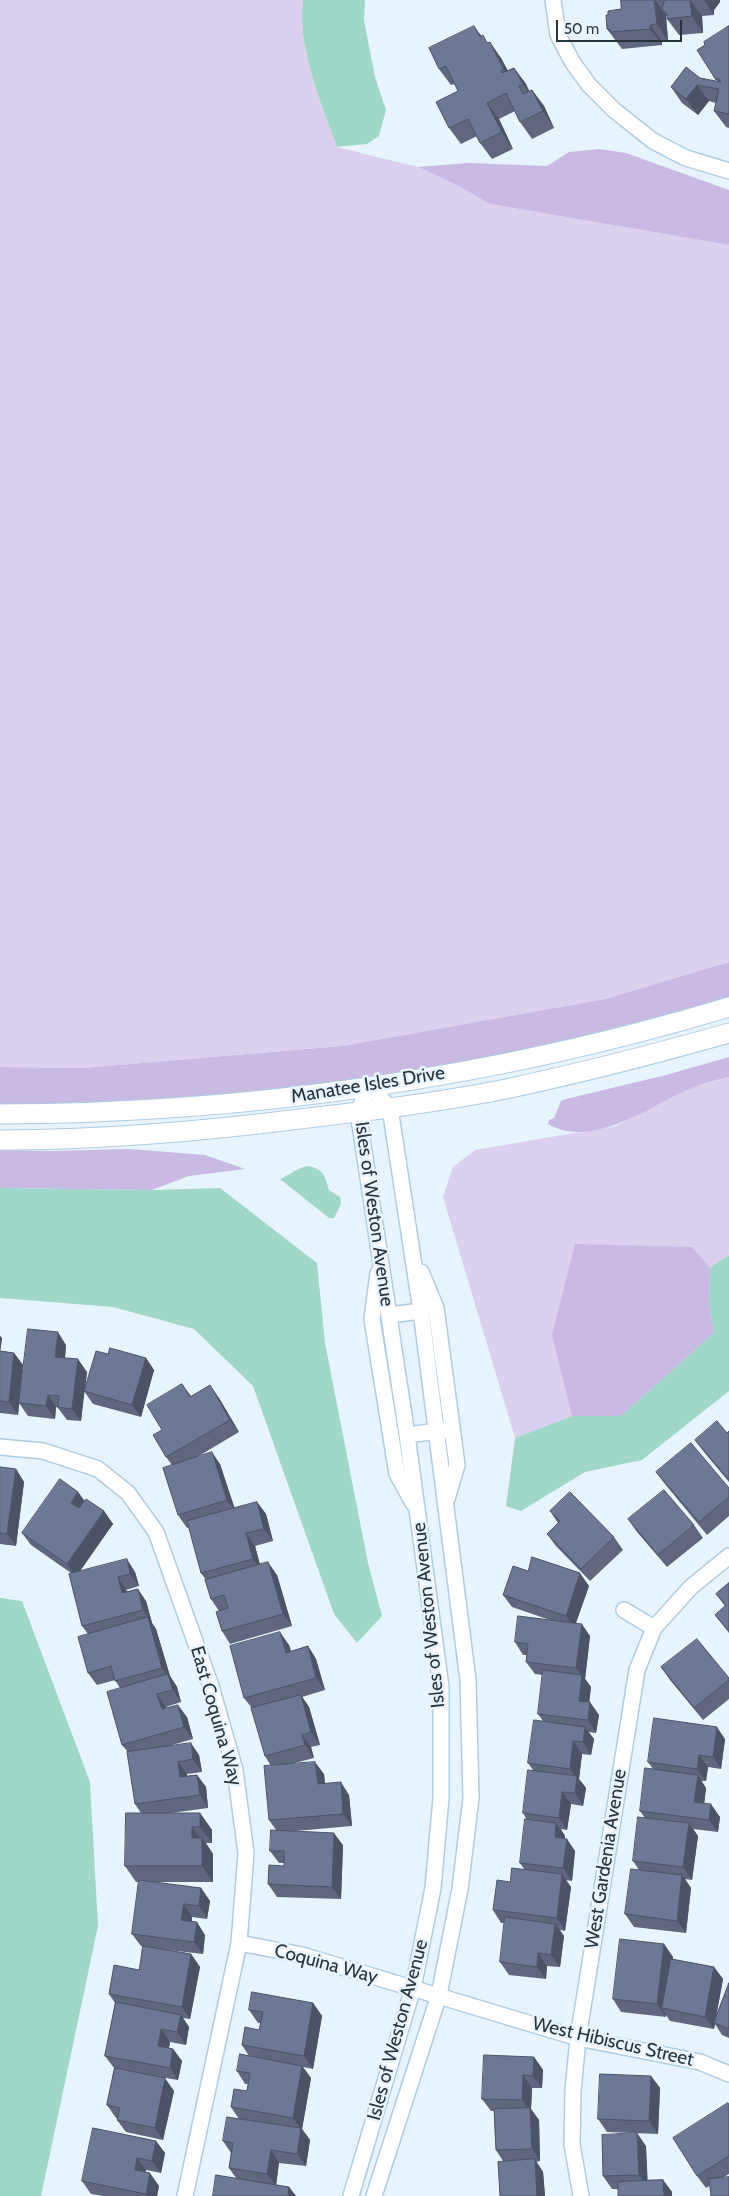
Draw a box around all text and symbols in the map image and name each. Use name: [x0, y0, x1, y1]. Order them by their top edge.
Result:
scale bar: [559, 10, 685, 42]
text: 50 m: [564, 20, 599, 38]
street label: Manatee Isles Drive: [289, 1062, 447, 1108]
street label: Isles of Weston Avenue: [350, 1120, 398, 1308]
street label: Isles of Weston Avenue: [408, 1521, 450, 1709]
street label: East Coquina Way: [185, 1644, 247, 1788]
street label: West Gardenia Avenue: [581, 1767, 631, 1951]
street label: Isles of Weston Avenue: [363, 1937, 433, 2123]
street label: Coquina Way: [272, 1939, 380, 1989]
street label: West Hibiscus Street: [530, 2012, 696, 2072]

